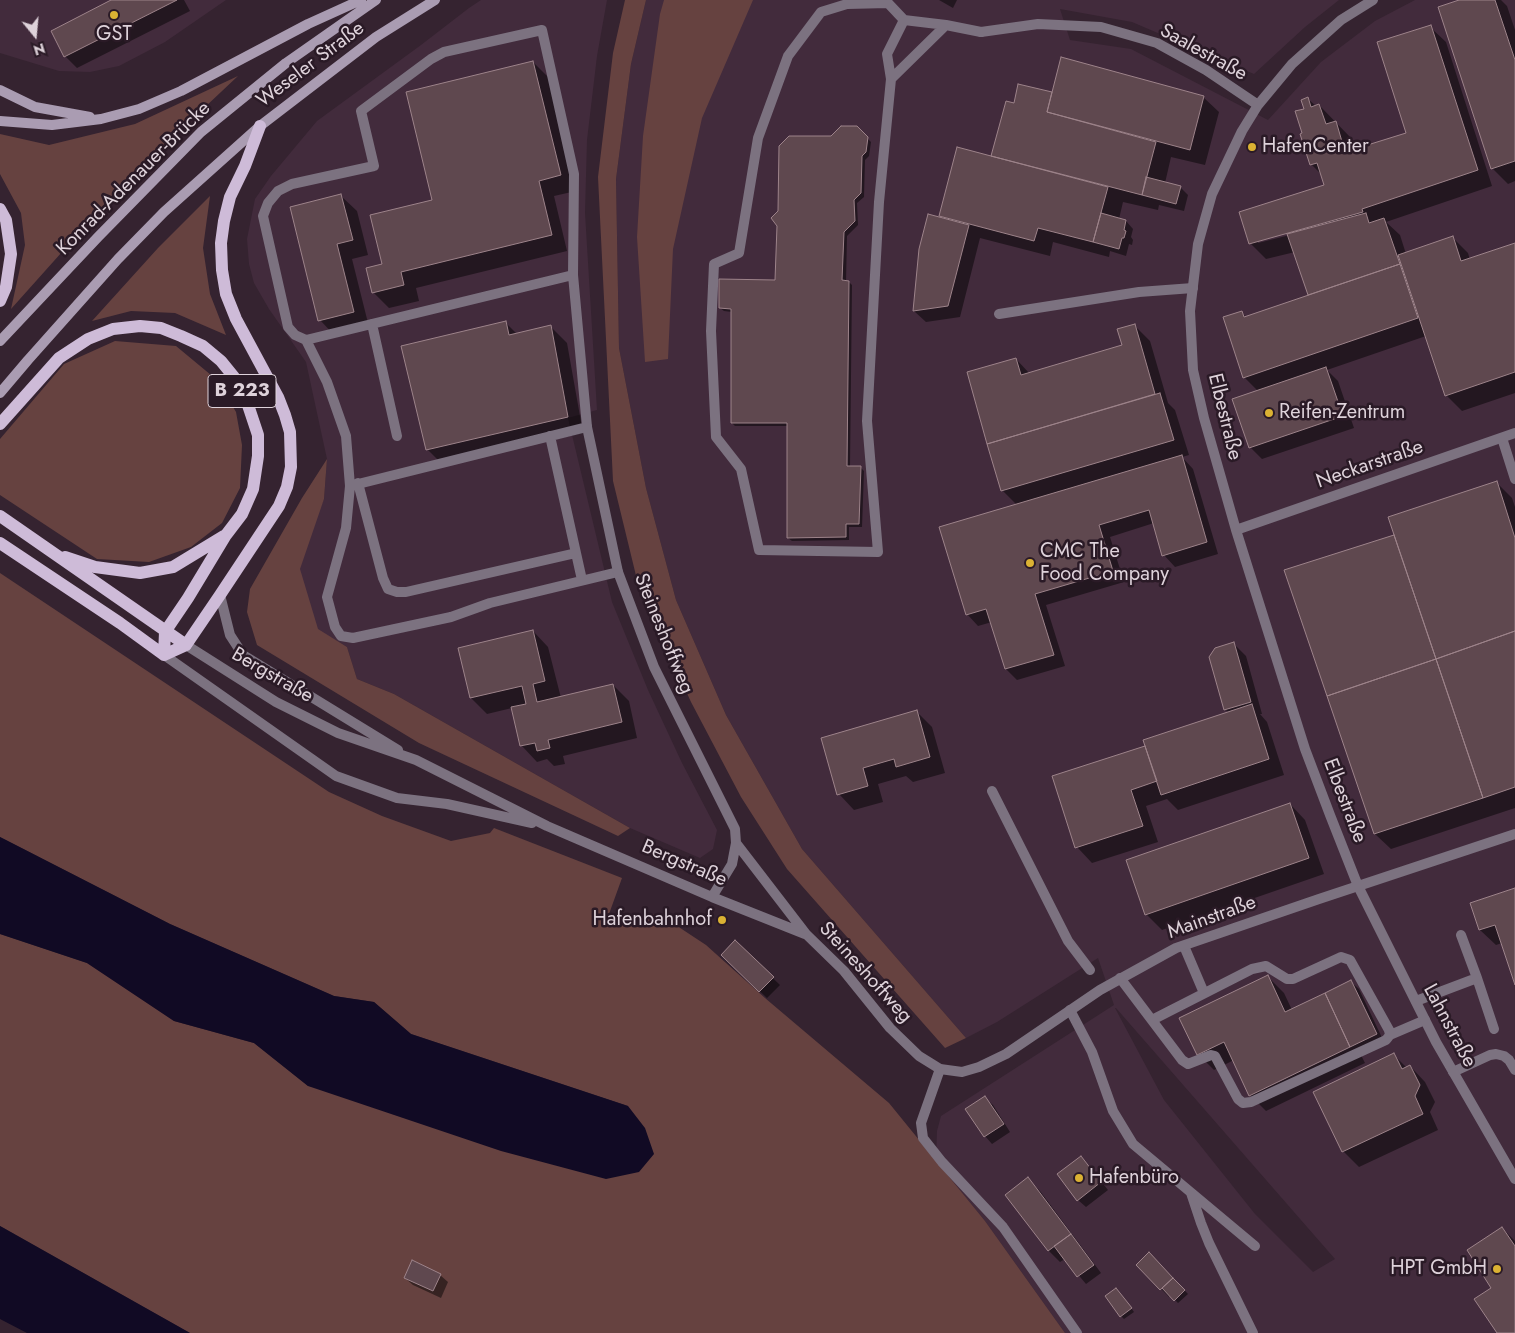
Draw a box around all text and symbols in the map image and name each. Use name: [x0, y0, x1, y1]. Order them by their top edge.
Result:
marker: GST: [108, 9, 120, 21]
north arrow: [10, 10, 60, 60]
street label: Weseler Straße: [252, 17, 370, 113]
street label: Saalestraße: [1155, 19, 1251, 87]
place label: GST: [96, 23, 132, 47]
text: N: [31, 38, 48, 61]
street label: Konrad-Adenauer-Brücke: [52, 97, 216, 261]
place label: HafenCenter: [1262, 135, 1369, 159]
marker: HafenCenter: [1246, 141, 1258, 153]
street label: Elbestraße: [1202, 371, 1246, 463]
road number: B 223: [208, 374, 276, 408]
place label: Reifen-Zentrum: [1279, 401, 1405, 425]
marker: Reifen-Zentrum: [1263, 407, 1275, 419]
street label: Neckarstraße: [1313, 435, 1427, 495]
place label: CMC The Food Company: [1040, 540, 1169, 587]
marker: CMC The Food Company: [1024, 557, 1036, 569]
street label: Steineshoffweg: [628, 570, 698, 698]
street label: Bergstraße: [227, 643, 317, 709]
street label: Elbestraße: [1317, 756, 1371, 846]
street label: Bergstraße: [638, 835, 730, 893]
street label: Mainstraße: [1164, 891, 1260, 945]
place label: Hafenbahnhof: [592, 908, 712, 932]
marker: Hafenbahnhof: [716, 914, 728, 926]
street label: Steineshoffweg: [813, 917, 917, 1029]
street label: Lahnstraße: [1417, 980, 1481, 1072]
place label: Hafenbüro: [1089, 1166, 1179, 1190]
marker: Hafenbüro: [1073, 1172, 1085, 1184]
place label: HPT GmbH: [1390, 1257, 1487, 1281]
marker: HPT GmbH: [1491, 1263, 1503, 1275]

